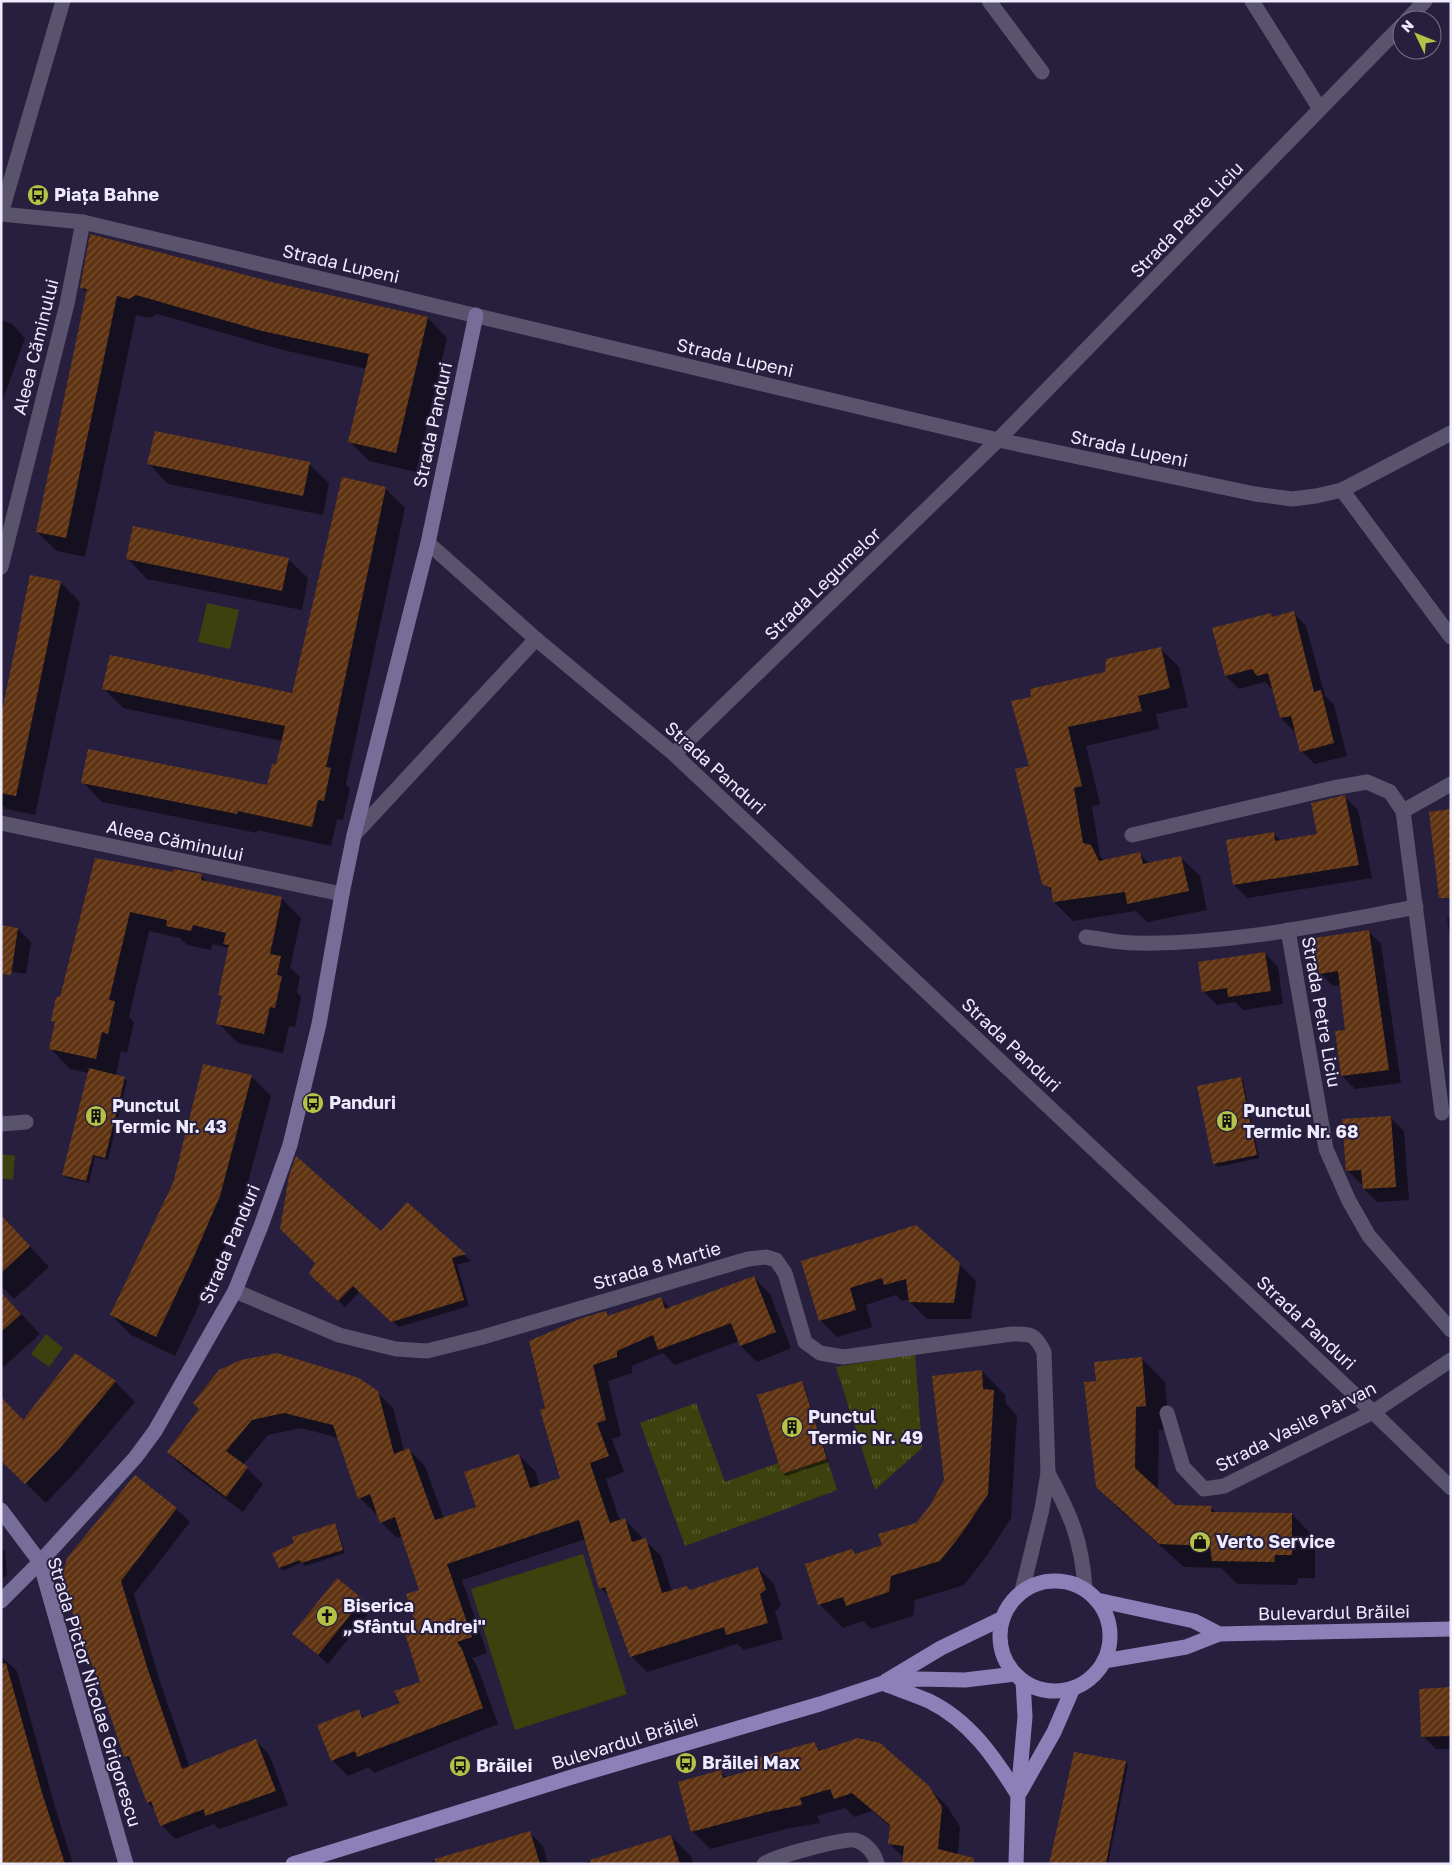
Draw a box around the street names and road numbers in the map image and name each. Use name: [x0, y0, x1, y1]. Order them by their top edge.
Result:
street label: Strada Petre Liciu: [1125, 157, 1247, 282]
street label: Strada Lupeni: [281, 239, 402, 287]
street label: Aleea Căminului: [7, 276, 63, 417]
street label: Strada Lupeni: [675, 333, 796, 381]
street label: Strada Panduri: [408, 360, 456, 490]
street label: Strada Lupeni: [1069, 425, 1190, 471]
street label: Strada Legumelor: [760, 522, 885, 644]
street label: Strada Panduri: [661, 716, 771, 818]
street label: Aleea Căminului: [105, 815, 246, 865]
street label: Strada Petre Liciu: [1298, 935, 1346, 1089]
street label: Strada Panduri: [957, 993, 1066, 1096]
street label: Strada Panduri: [194, 1181, 264, 1307]
street label: Strada 8 Martie: [590, 1236, 723, 1294]
street label: Strada Panduri: [1252, 1271, 1361, 1374]
street label: Strada Vasile Pârvan: [1212, 1376, 1380, 1476]
street label: Strada Pictor Nicolae Grigorescu: [43, 1554, 147, 1829]
street label: Bulevardul Brăilei: [1258, 1600, 1410, 1624]
street label: Bulevardul Brăilei: [549, 1708, 701, 1774]

